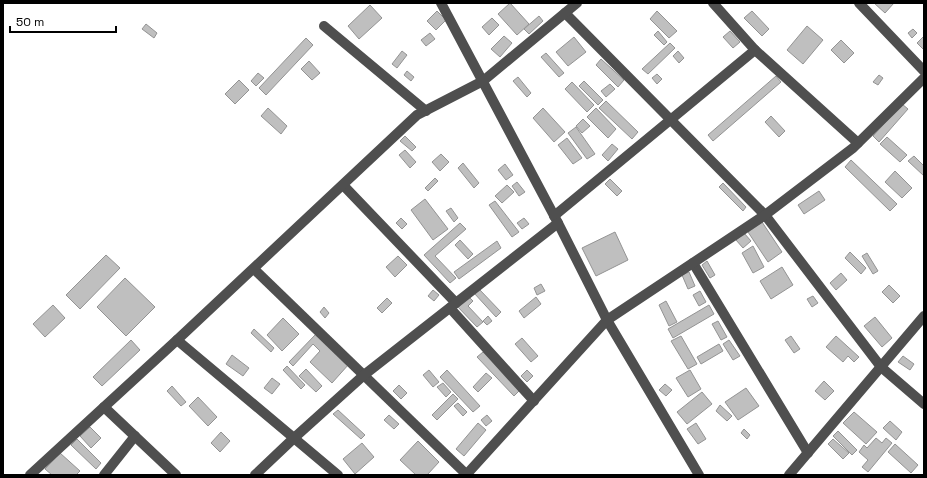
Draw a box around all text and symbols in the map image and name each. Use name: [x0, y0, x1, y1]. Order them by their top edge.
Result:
scale bar: [10, 8, 116, 34]
text: 50 m: [16, 14, 44, 30]

